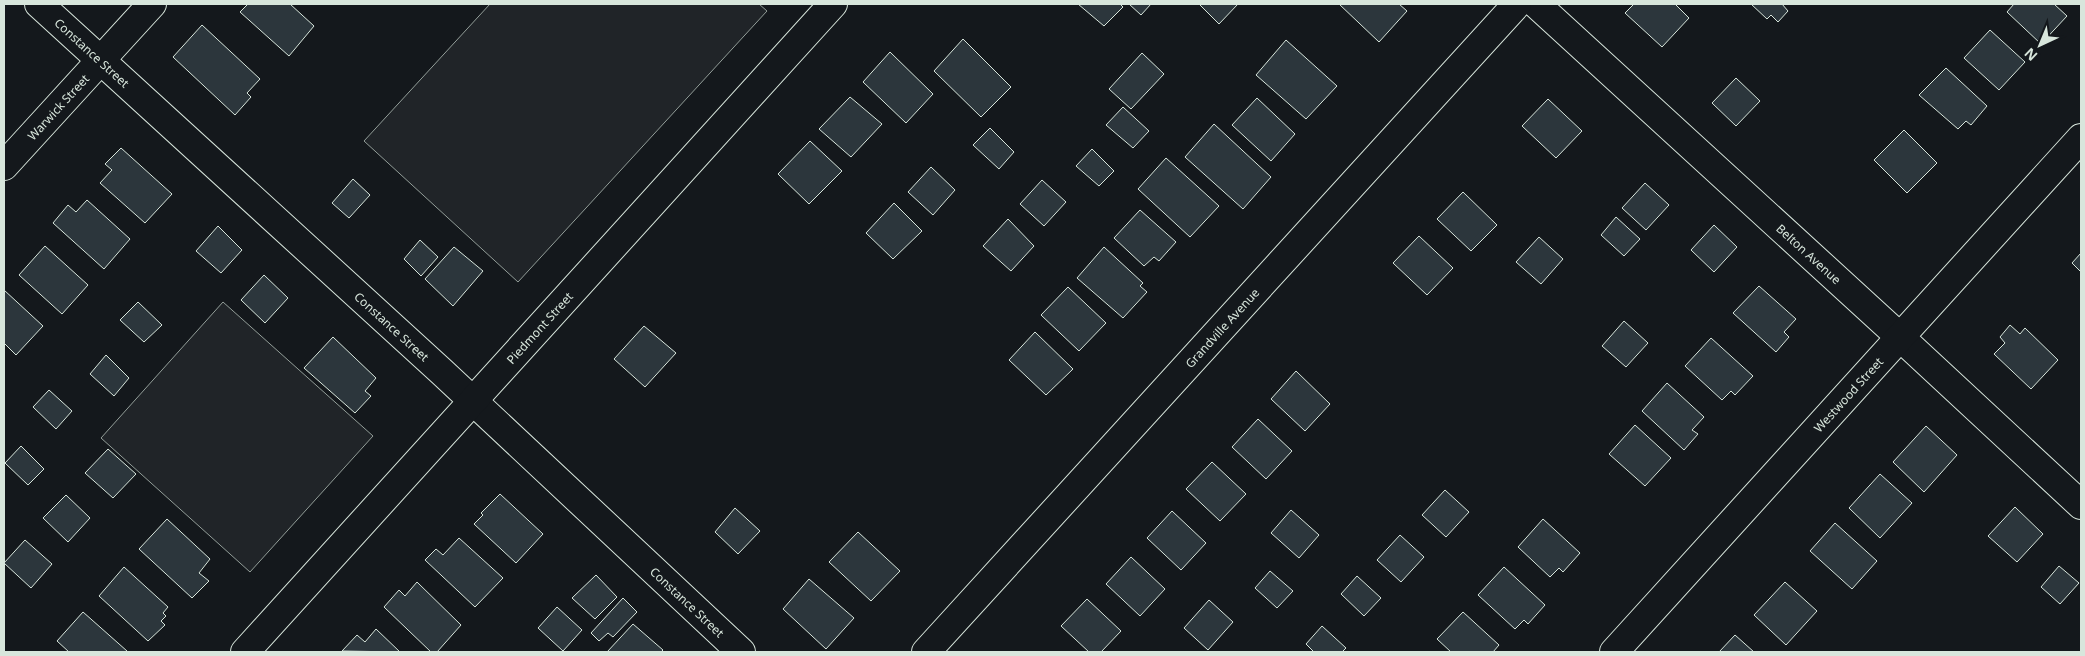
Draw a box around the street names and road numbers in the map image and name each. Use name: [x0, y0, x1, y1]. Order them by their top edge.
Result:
street label: Constance Street: [51, 14, 134, 92]
street label: Warwick Street: [23, 70, 93, 144]
street label: Belton Avenue: [1773, 220, 1845, 288]
street label: Grandville Avenue: [1181, 284, 1263, 371]
street label: Constance Street: [351, 288, 434, 365]
street label: Piedmont Street: [502, 288, 577, 367]
street label: Westwood Street: [1809, 353, 1887, 436]
street label: Constance Street: [647, 563, 729, 641]

